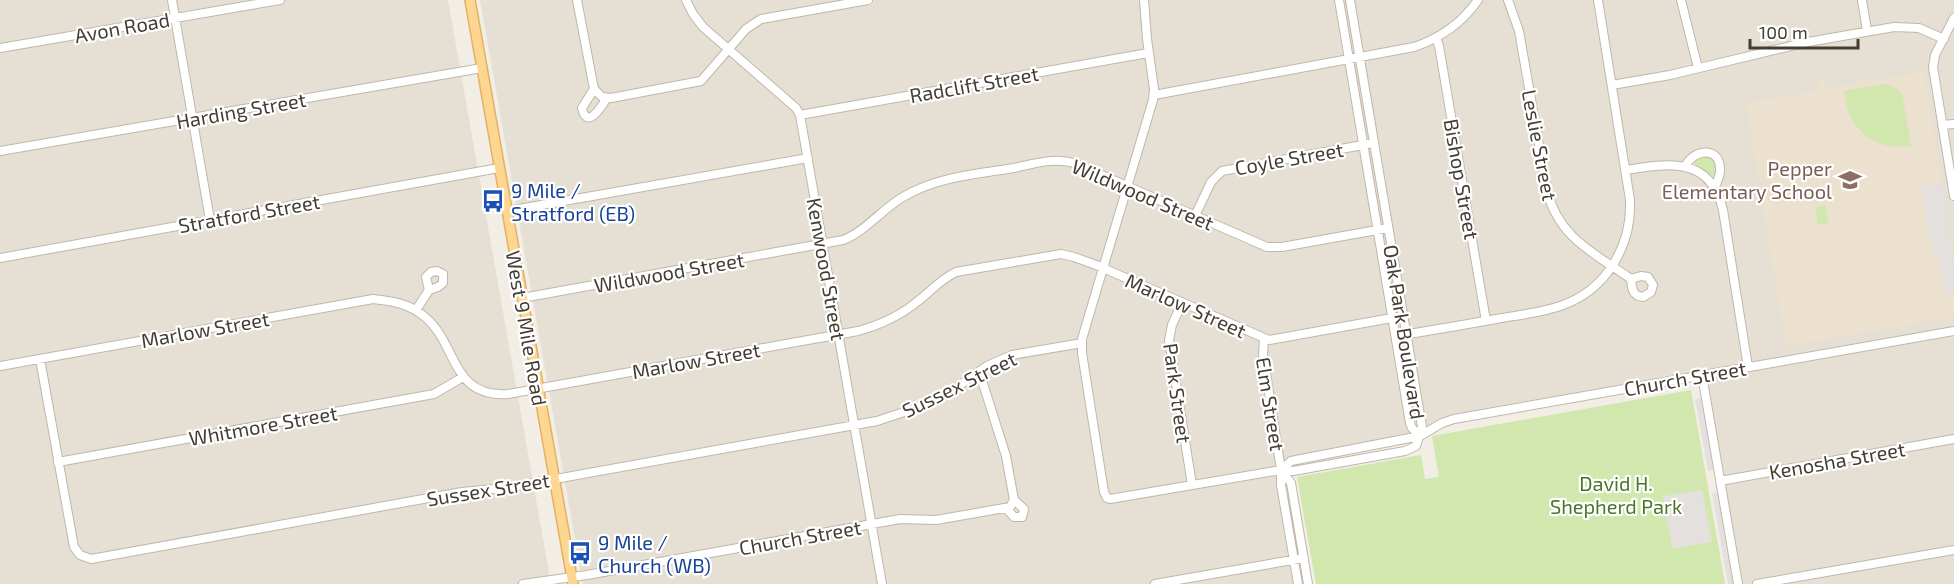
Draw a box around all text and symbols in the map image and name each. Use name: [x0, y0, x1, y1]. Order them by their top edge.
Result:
street label: Avon Road: [73, 7, 171, 47]
scale bar: [1750, 12, 1858, 50]
text: 100 m: [1759, 21, 1808, 43]
street label: Radclift Street: [908, 61, 1041, 107]
street label: Harding Street: [174, 87, 308, 133]
street label: Leslie Street: [1517, 87, 1563, 203]
street label: Bishop Street: [1440, 117, 1484, 242]
street label: Coyle Street: [1233, 137, 1346, 179]
street label: Wildwood Street: [1068, 153, 1218, 235]
place label: Pepper Elementary School: [1662, 156, 1832, 203]
school or university icon: Pepper Elementary School: [1837, 167, 1863, 193]
place label: 9 Mile / Stratford (EB): [511, 178, 635, 225]
bus stop icon: 9 Mile / Stratford (EB): [480, 188, 506, 214]
street label: Stratford Street: [176, 189, 322, 237]
street label: Kenwood Street: [803, 196, 851, 343]
street label: Oak Park Boulevard: [1379, 243, 1431, 421]
street label: Wildwood Street: [592, 247, 746, 297]
street label: West 9 Mile Road: [502, 249, 552, 407]
street label: Marlow Street: [1122, 268, 1251, 343]
street label: Marlow Street: [139, 306, 271, 352]
street label: Marlow Street: [630, 337, 762, 383]
street label: Park Street: [1159, 341, 1197, 445]
street label: Sussex Street: [898, 346, 1020, 422]
street label: Elm Street: [1252, 355, 1290, 453]
street label: Church Street: [1622, 355, 1748, 401]
street label: Whitmore Street: [187, 400, 340, 450]
street label: Kenosha Street: [1767, 436, 1907, 484]
street label: Sussex Street: [425, 467, 552, 511]
park label: David H. Shepherd Park: [1550, 471, 1682, 518]
street label: Church Street: [737, 514, 863, 560]
place label: 9 Mile / Church (WB): [598, 530, 711, 577]
bus stop icon: 9 Mile / Church (WB): [567, 540, 593, 566]

